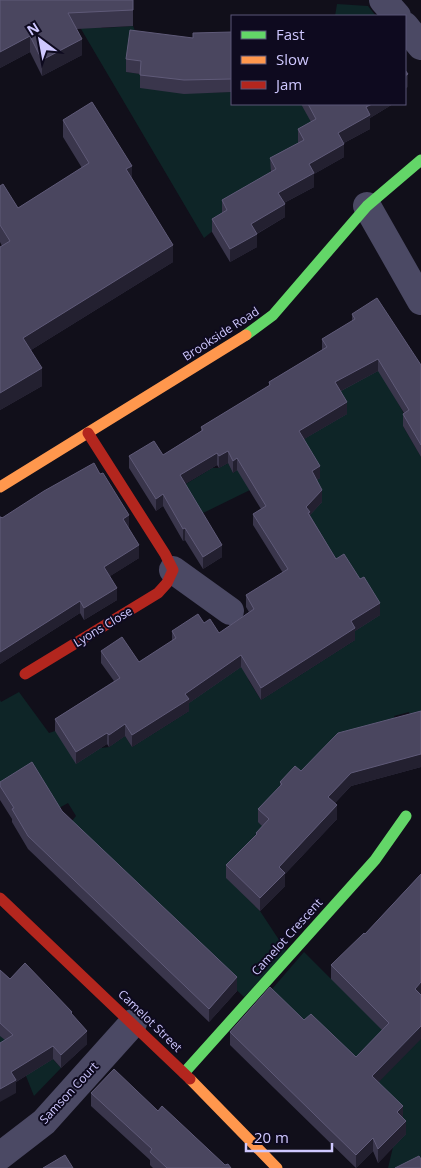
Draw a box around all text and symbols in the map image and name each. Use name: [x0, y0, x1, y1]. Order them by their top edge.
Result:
north arrow: [15, 15, 65, 65]
legend: [231, 15, 406, 105]
text: N: [23, 17, 43, 40]
text: Fast: [276, 24, 305, 44]
text: Slow: [276, 49, 309, 69]
text: Jam: [274, 74, 302, 94]
street label: Brookside Road: [179, 302, 262, 365]
street label: Lyons Close: [70, 602, 136, 651]
street label: Camelot Crescent: [247, 894, 326, 979]
street label: Camelot Street: [115, 986, 186, 1056]
street label: Samson Court: [35, 1058, 102, 1127]
scale bar: [246, 1120, 332, 1152]
text: 20 m: [254, 1127, 289, 1147]

